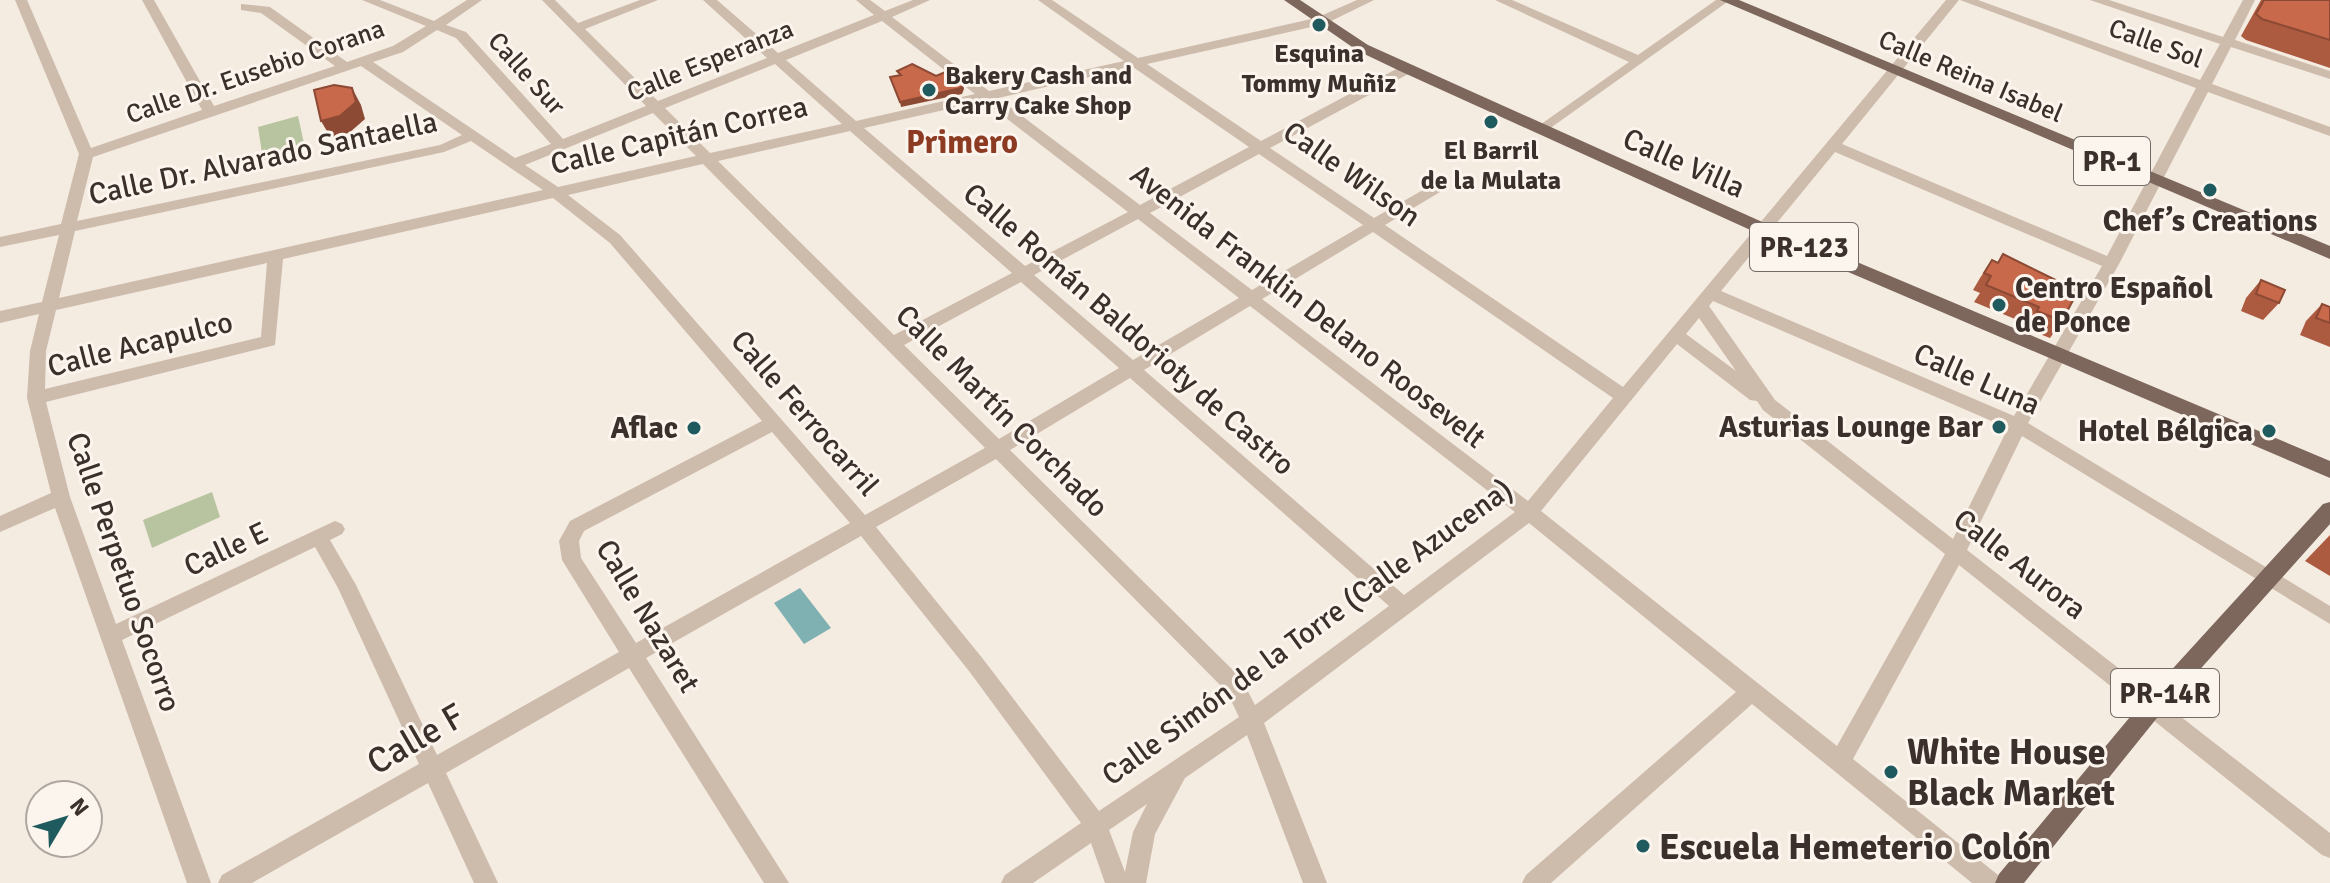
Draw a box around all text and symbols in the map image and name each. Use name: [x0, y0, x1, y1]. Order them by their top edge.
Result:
street label: Calle Sol: [2104, 12, 2207, 76]
street label: Calle Dr. Eusebio Corana: [122, 13, 389, 131]
street label: Calle Esperanza: [623, 13, 798, 109]
marker: Esquina Tommy Muñiz: [1310, 16, 1328, 34]
street label: Calle Reina Isabel: [1874, 24, 2068, 130]
street label: Calle Sur: [481, 26, 572, 122]
place label: Esquina Tommy Muñiz: [1242, 38, 1397, 100]
place label: Bakery Cash and Carry Cake Shop: [945, 60, 1132, 122]
marker: Bakery Cash and Carry Cake Shop: [920, 81, 938, 99]
street label: Calle Capitán Correa: [547, 88, 811, 183]
street label: Calle Dr. Alvarado Santaella: [85, 103, 441, 214]
marker: El Barril de la Mulata: [1482, 113, 1500, 131]
street label: Calle Wilson: [1276, 114, 1428, 235]
street label: Calle Villa: [1617, 120, 1751, 207]
district label: Primero: [906, 123, 1018, 162]
place label: El Barril de la Mulata: [1421, 135, 1561, 197]
road number: PR-1: [2074, 137, 2150, 185]
street label: Avenida Franklin Delano Roosevelt: [1123, 156, 1493, 457]
street label: Calle Román Baldorioty de Castro: [955, 175, 1302, 483]
marker: Chef’s Creations: [2201, 181, 2219, 199]
place label: Chef’s Creations: [2103, 203, 2317, 240]
road number: PR-123: [1750, 223, 1858, 271]
place label: Centro Español de Ponce: [2015, 270, 2213, 341]
marker: Centro Español de Ponce: [1990, 296, 2008, 314]
street label: Calle Martín Corchado: [888, 297, 1116, 525]
street label: Calle Acapulco: [44, 304, 237, 385]
street label: Calle Ferrocarril: [723, 323, 887, 504]
street label: Calle Luna: [1908, 335, 2046, 424]
place label: Asturias Lounge Bar: [1719, 409, 1983, 446]
place label: Aflac: [610, 410, 678, 447]
place label: Hotel Bélgica: [2078, 413, 2253, 450]
marker: Asturias Lounge Bar: [1990, 418, 2008, 436]
marker: Aflac: [685, 419, 703, 437]
marker: Hotel Bélgica: [2260, 422, 2278, 440]
street label: Calle Perpetuo Socorro: [58, 428, 189, 717]
street label: Calle Simón de la Torre (Calle Azucena): [1095, 471, 1520, 794]
street label: Calle Aurora: [1946, 501, 2093, 628]
street label: Calle E: [178, 514, 274, 585]
street label: Calle Nazaret: [587, 533, 708, 699]
road number: PR-14R: [2111, 669, 2219, 717]
street label: Calle F: [359, 694, 472, 785]
place label: White House Black Market: [1907, 730, 2115, 816]
marker: White House Black Market: [1882, 763, 1900, 781]
north arrow: [24, 779, 104, 859]
text: N: [64, 793, 95, 821]
place label: Escuela Hemeterio Colón: [1659, 825, 2051, 870]
marker: Escuela Hemeterio Colón: [1634, 837, 1652, 855]

